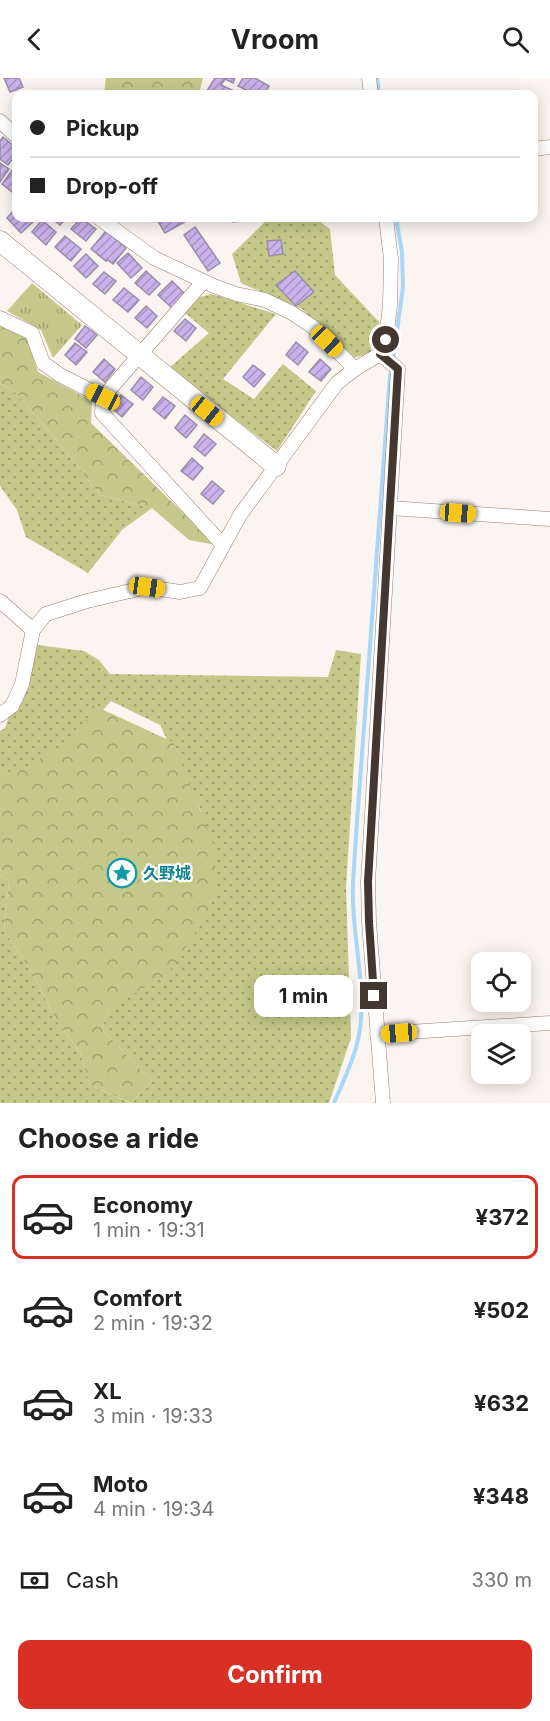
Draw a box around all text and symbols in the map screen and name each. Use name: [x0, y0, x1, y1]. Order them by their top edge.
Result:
icon: back: [18, 23, 51, 56]
text: Vroom: [231, 23, 319, 56]
icon: search: [499, 23, 532, 56]
text: Pickup: [66, 115, 140, 141]
text: Drop-off: [66, 173, 158, 199]
car: [308, 322, 346, 360]
route start: [372, 326, 399, 353]
car: [83, 381, 123, 413]
car: [187, 393, 227, 429]
car: [439, 503, 477, 523]
car: [128, 576, 166, 598]
place icon: 久野城: [106, 857, 138, 889]
place label: 久野城: [143, 863, 191, 883]
map controls: [471, 952, 531, 1084]
button: locate: [471, 952, 531, 1012]
callout: 1 min: [254, 975, 353, 1017]
route end: [360, 982, 387, 1009]
text: 1 min: [279, 984, 328, 1008]
car: [380, 1023, 418, 1043]
button: layers: [471, 1024, 531, 1084]
text: Choose a ride: [18, 1122, 199, 1155]
icon: car: [21, 1190, 75, 1244]
text: Economy: [93, 1192, 193, 1218]
text: ¥372: [476, 1204, 529, 1230]
text: 1 min · 19:31: [93, 1218, 205, 1242]
icon: car: [21, 1283, 75, 1337]
text: Comfort: [93, 1285, 182, 1311]
text: ¥502: [474, 1297, 529, 1323]
text: 2 min · 19:32: [93, 1311, 213, 1335]
icon: car: [21, 1376, 75, 1430]
text: XL: [93, 1378, 122, 1404]
text: ¥632: [474, 1390, 529, 1416]
text: 3 min · 19:33: [93, 1404, 213, 1428]
icon: car: [21, 1469, 75, 1523]
text: Moto: [93, 1471, 148, 1497]
text: ¥348: [473, 1483, 529, 1509]
text: 4 min · 19:34: [93, 1497, 214, 1521]
icon: cash: [18, 1564, 51, 1597]
text: Cash: [66, 1567, 119, 1593]
text: 330 m: [472, 1568, 532, 1592]
button: Confirm: [18, 1640, 532, 1709]

